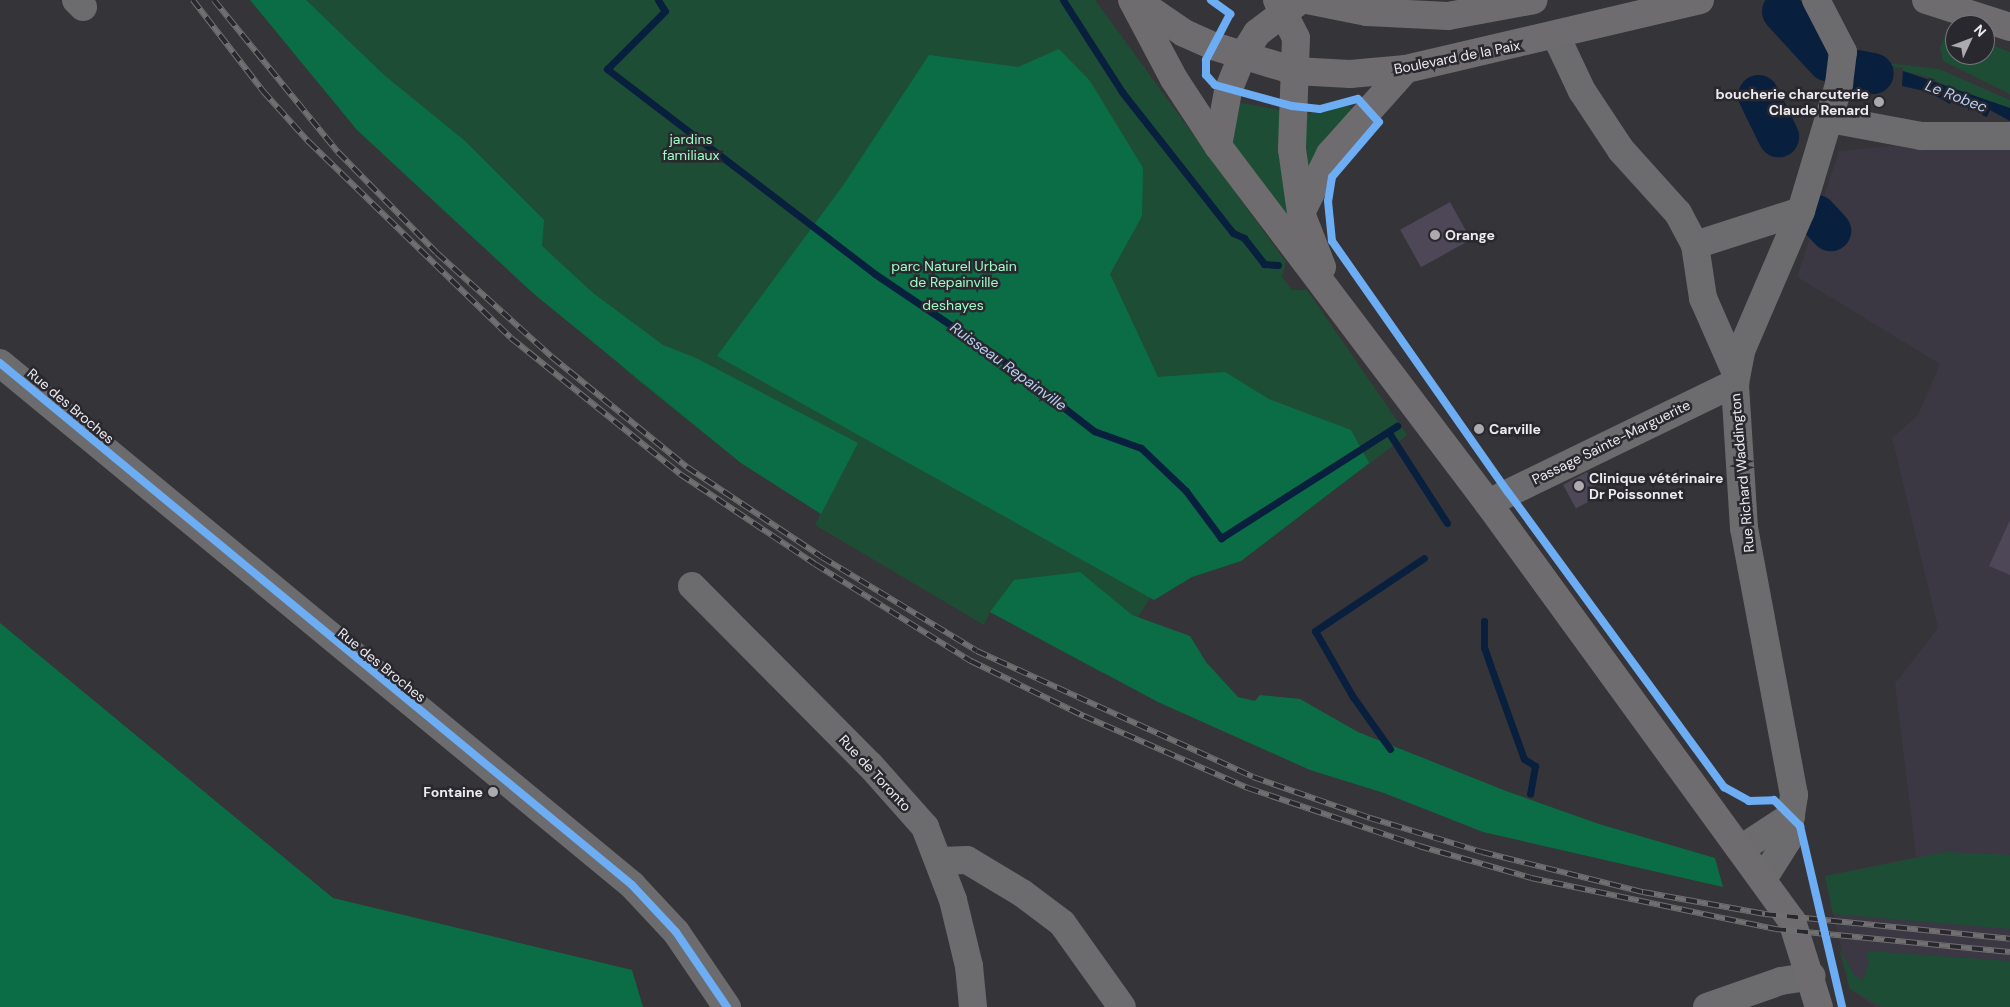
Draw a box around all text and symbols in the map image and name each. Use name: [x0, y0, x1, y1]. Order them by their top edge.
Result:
north arrow: [1945, 15, 1995, 65]
text: N: [1970, 21, 1990, 40]
street label: Boulevard de la Paix: [1392, 37, 1522, 77]
water label: Le Robec: [1923, 77, 1989, 117]
place label: boucherie charcuterie Claude Renard: [1715, 86, 1869, 118]
marker: boucherie charcuterie Claude Renard: [1873, 96, 1885, 108]
park label: jardins familiaux: [663, 131, 719, 164]
place label: Orange: [1445, 227, 1495, 243]
marker: Orange: [1429, 229, 1441, 241]
park label: parc Naturel Urbain de Repainville: [891, 258, 1017, 290]
park label: deshayes: [922, 297, 984, 313]
water label: Ruisseau Repainville: [946, 319, 1070, 415]
street label: Rue des Broches: [24, 365, 118, 447]
street label: Rue Richard Waddington: [1727, 393, 1757, 553]
street label: Passage Sainte-Marguerite: [1529, 396, 1693, 488]
place label: Carville: [1489, 421, 1541, 437]
marker: Carville: [1473, 423, 1485, 435]
place label: Clinique vétérinaire Dr Poissonnet: [1589, 470, 1723, 502]
marker: Clinique vétérinaire Dr Poissonnet: [1573, 480, 1585, 492]
street label: Rue des Broches: [335, 624, 429, 706]
street label: Rue de Toronto: [835, 731, 915, 815]
place label: Fontaine: [423, 784, 483, 800]
marker: Fontaine: [487, 786, 499, 798]

